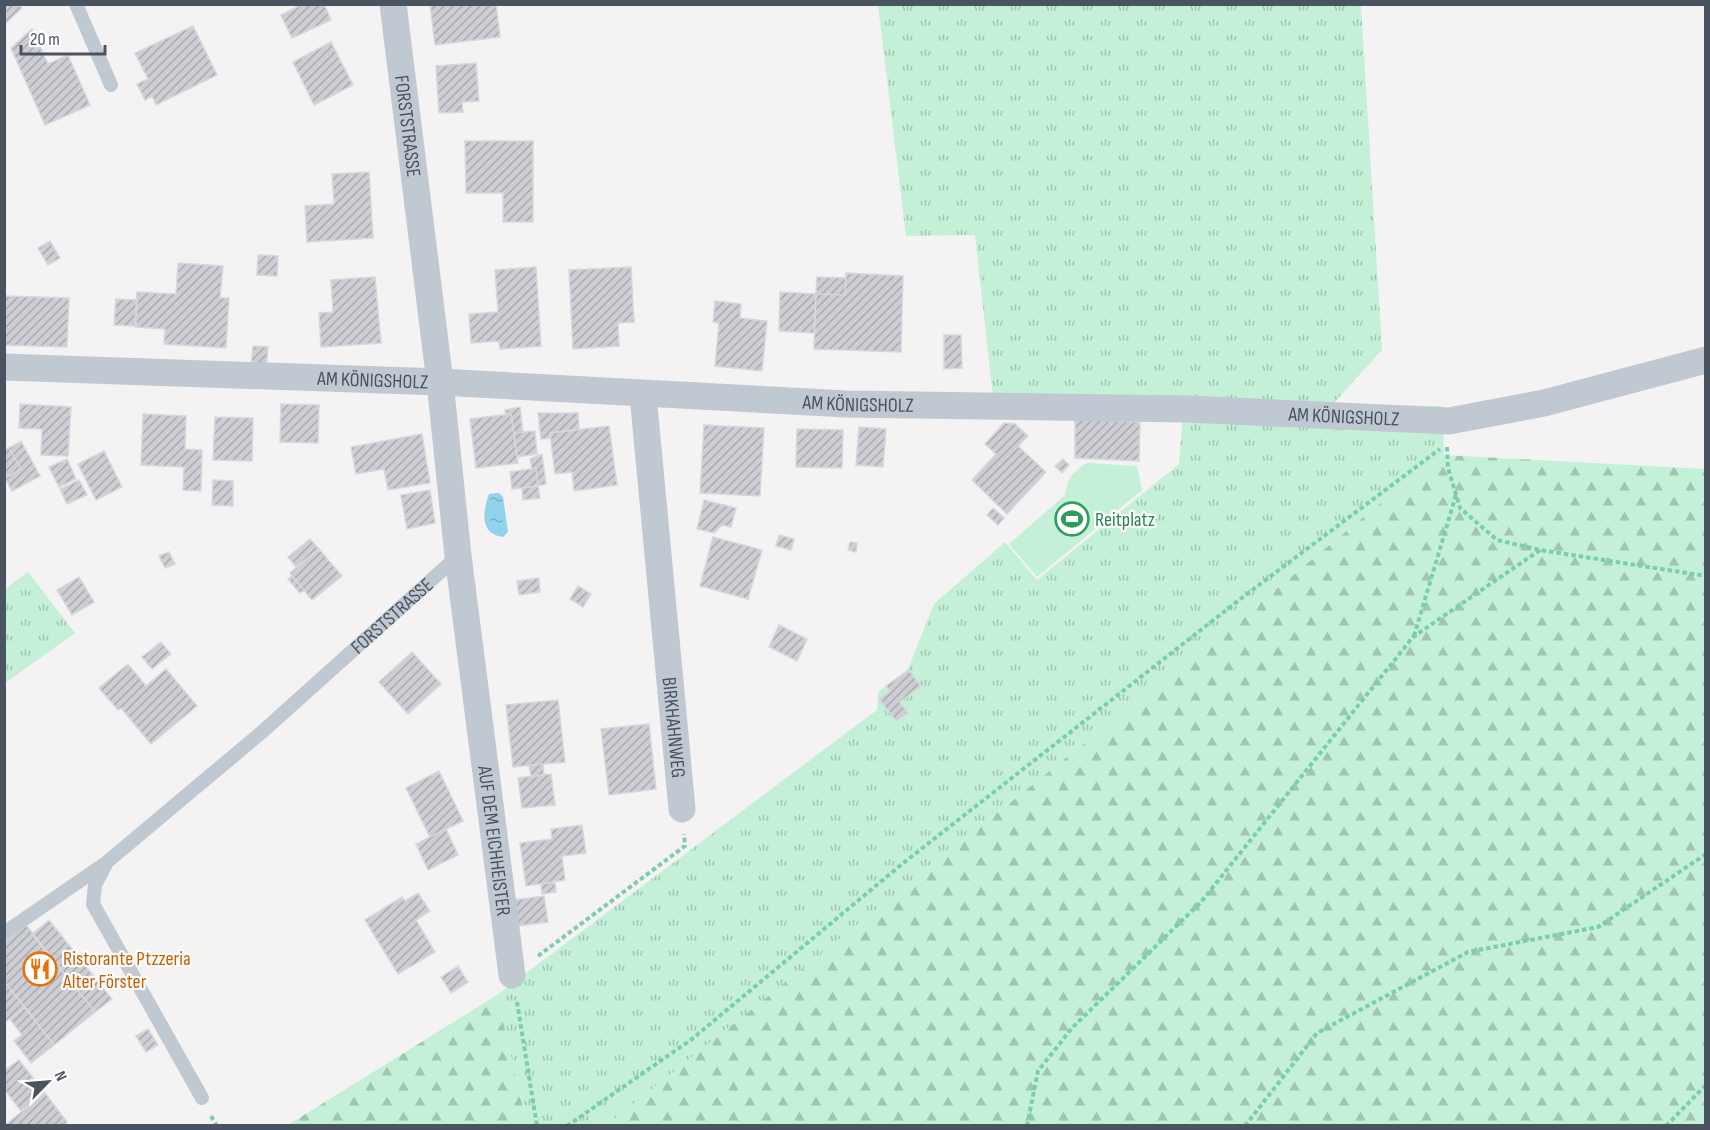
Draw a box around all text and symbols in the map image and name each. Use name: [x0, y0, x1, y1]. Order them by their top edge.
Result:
scale bar: [21, 18, 105, 56]
text: 20 m: [30, 29, 60, 50]
street label: FORSTSTRASSE: [389, 74, 425, 178]
street label: AM KÖNIGSHOLZ: [316, 367, 429, 395]
street label: AM KÖNIGSHOLZ: [801, 391, 914, 418]
street label: AM KÖNIGSHOLZ: [1287, 403, 1400, 432]
sports icon: Reitplatz: [1054, 501, 1090, 537]
place label: Reitplatz: [1095, 508, 1155, 532]
street label: FORSTSTRASSE: [346, 573, 438, 660]
street label: BIRKHAHNWEG: [657, 676, 690, 779]
street label: AUF DEM EICHHEISTER: [472, 763, 515, 917]
place label: Ristorante Ptzzeria Alter Förster: [62, 947, 191, 994]
restaurant icon: Ristorante Ptzzeria Alter Förster: [22, 951, 58, 987]
north arrow: [18, 1052, 78, 1112]
text: N: [50, 1068, 71, 1084]

